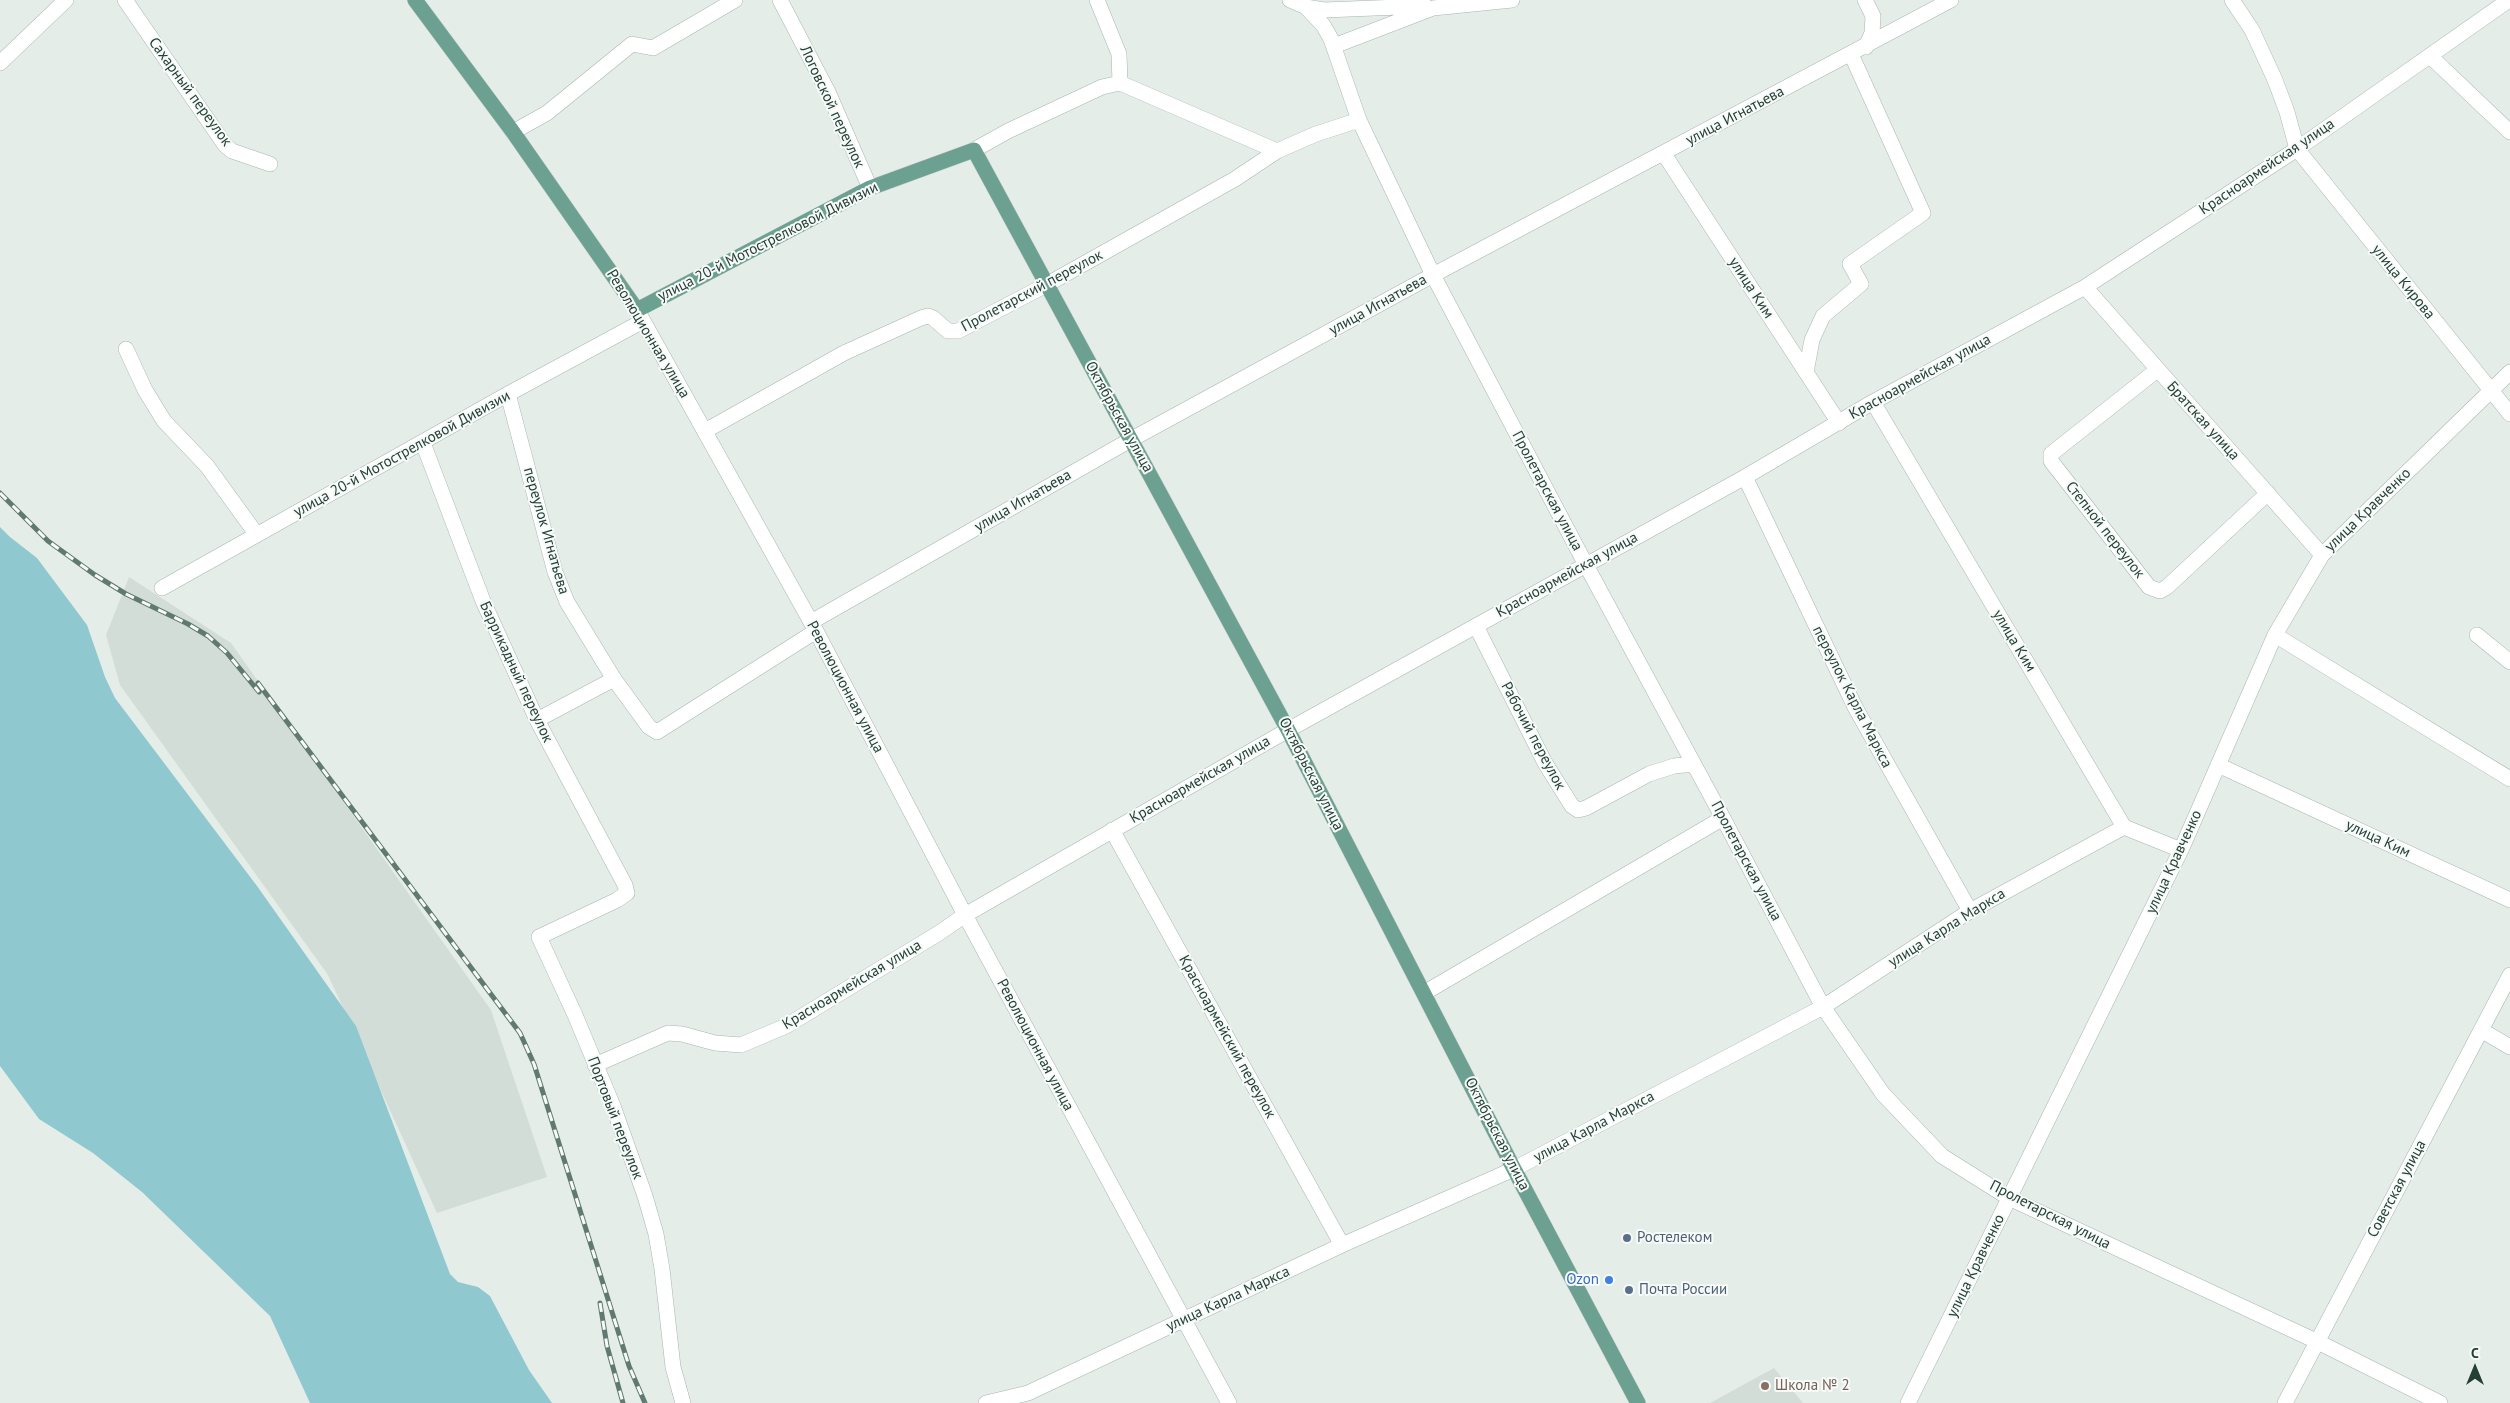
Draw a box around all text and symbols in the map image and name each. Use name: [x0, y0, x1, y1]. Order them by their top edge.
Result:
street label: Сахарный переулок: [144, 34, 236, 150]
street label: Логовской переулок: [796, 43, 868, 171]
street label: улица Игнатьева: [1683, 83, 1787, 149]
street label: Красноармейская улица: [2196, 115, 2338, 219]
street label: улица 20-й Мотострелковой Дивизии: [655, 178, 881, 306]
street label: улица Кирова: [2367, 241, 2439, 323]
street label: Пролетарский переулок: [958, 246, 1106, 336]
street label: улица Ким: [1725, 254, 1777, 322]
street label: Революционная улица: [603, 267, 693, 401]
street label: улица Игнатьева: [1326, 271, 1430, 339]
street label: Красноармейская улица: [1846, 331, 1994, 423]
street label: Октябрьская улица: [1081, 358, 1157, 476]
street label: Братская улица: [2163, 378, 2243, 464]
street label: улица 20-й Мотострелковой Дивизии: [291, 387, 513, 521]
street label: Пролетарская улица: [1508, 428, 1586, 554]
street label: улица Кравченко: [2321, 464, 2415, 556]
street label: переулок Игнатьева: [519, 465, 573, 597]
street label: улица Игнатьева: [971, 466, 1075, 536]
street label: Степной переулок: [2062, 478, 2148, 582]
street label: Красноармейская улица: [1493, 529, 1641, 621]
street label: Баррикадный переулок: [475, 599, 557, 745]
street label: улица Ким: [1988, 607, 2040, 675]
street label: Революционная улица: [803, 618, 887, 756]
street label: переулок Карла Маркса: [1808, 623, 1896, 771]
street label: Рабочий переулок: [1497, 679, 1569, 793]
street label: Октябрьская улица: [1275, 715, 1347, 833]
street label: Красноармейская улица: [1127, 732, 1273, 828]
street label: Пролетарская улица: [1707, 798, 1785, 924]
street label: улица Кравченко: [2142, 807, 2206, 917]
street label: улица Ким: [2343, 816, 2413, 862]
street label: улица Карла Маркса: [1885, 885, 2009, 971]
street label: Красноармейская улица: [779, 936, 925, 1034]
street label: Красноармейский переулок: [1175, 952, 1279, 1122]
street label: Революционная улица: [993, 976, 1077, 1114]
street label: Портовый переулок: [583, 1054, 647, 1182]
street label: Октябрьская улица: [1461, 1075, 1533, 1193]
street label: улица Карла Маркса: [1530, 1088, 1658, 1166]
street label: Советская улица: [2364, 1137, 2430, 1241]
street label: Пролетарская улица: [1987, 1177, 2113, 1253]
street label: улица Кравченко: [1943, 1212, 2009, 1320]
place label: Ростелеком: [1637, 1229, 1712, 1247]
marker: Ростелеком: [1621, 1232, 1633, 1244]
street label: улица Карла Маркса: [1163, 1262, 1293, 1336]
place label: Ozon: [1566, 1271, 1599, 1289]
marker: Ozon: [1603, 1274, 1615, 1286]
place label: Почта России: [1639, 1281, 1727, 1299]
marker: Почта России: [1623, 1284, 1635, 1296]
north arrow: [2450, 1343, 2500, 1393]
text: С: [2471, 1344, 2479, 1362]
place label: Школа № 2: [1775, 1377, 1850, 1395]
marker: Школа № 2: [1759, 1380, 1771, 1392]

